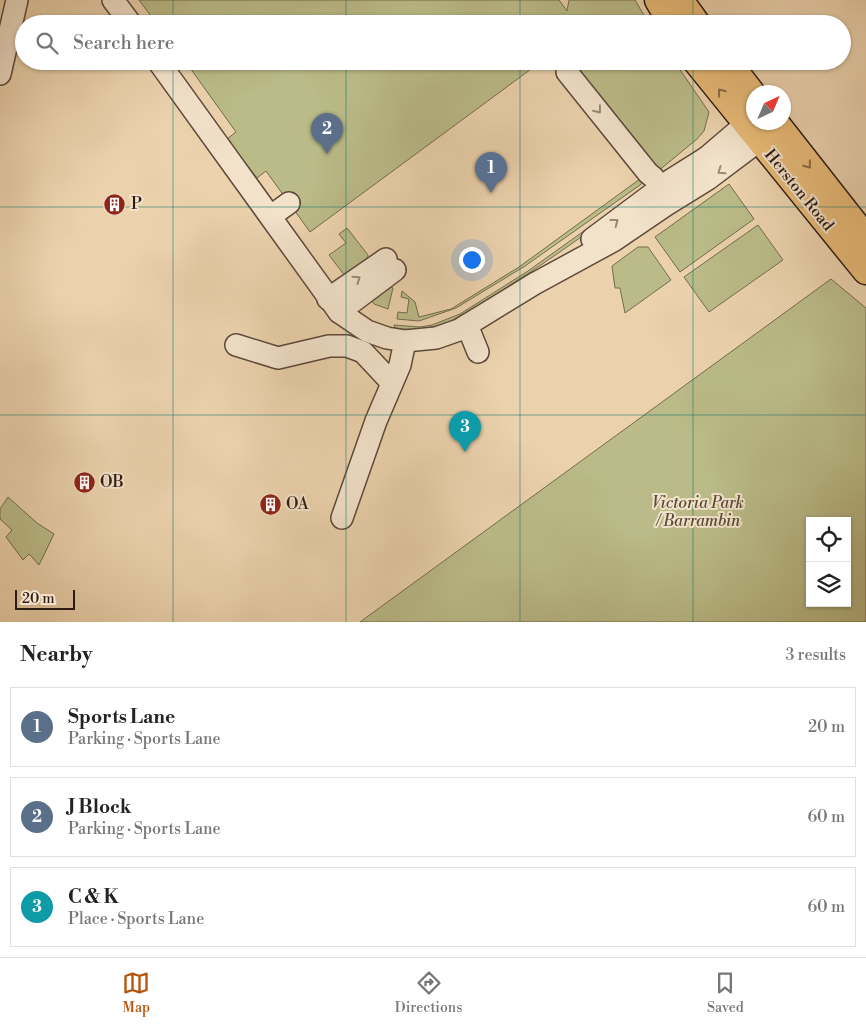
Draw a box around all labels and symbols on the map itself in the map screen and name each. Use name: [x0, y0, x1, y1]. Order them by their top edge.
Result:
north arrow: [746, 85, 791, 130]
one-way arrow: [718, 89, 726, 98]
one-way arrow: [592, 104, 600, 113]
pin: 2: [311, 113, 343, 154]
street label: Herston Road: [760, 145, 838, 235]
pin: 1: [475, 152, 507, 193]
one-way arrow: [803, 159, 812, 168]
one-way arrow: [717, 165, 727, 174]
building icon: P: [103, 192, 127, 216]
place label: P: [131, 194, 142, 214]
one-way arrow: [609, 219, 619, 228]
your location: [459, 247, 485, 273]
one-way arrow: [351, 276, 361, 285]
pin: 3: [449, 411, 481, 452]
building icon: OB: [72, 470, 96, 494]
place label: OB: [100, 472, 124, 492]
building icon: OA: [258, 492, 282, 516]
park label: Victoria Park / Barrambin: [652, 493, 744, 531]
place label: OA: [286, 494, 310, 514]
scale bar: [15, 587, 75, 610]

